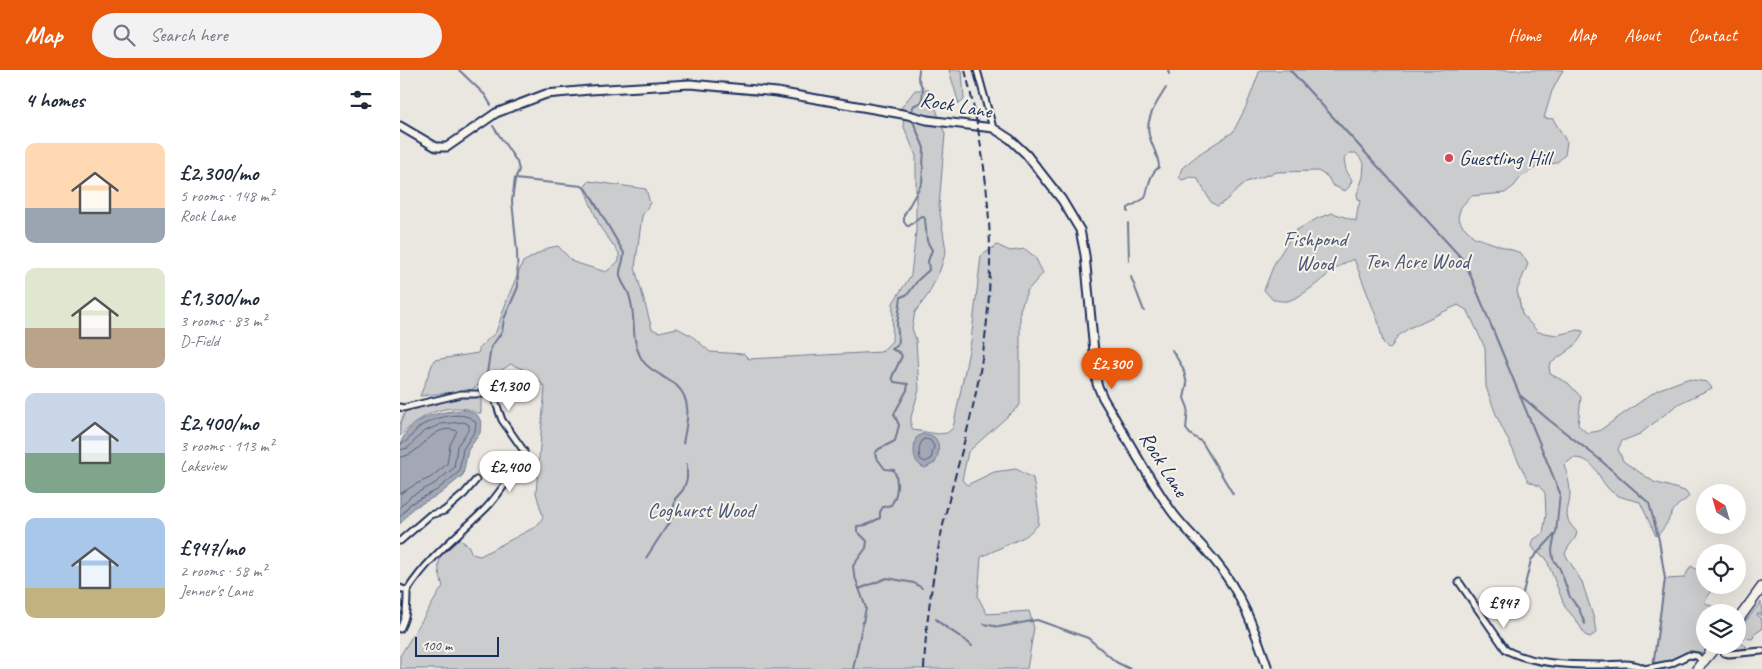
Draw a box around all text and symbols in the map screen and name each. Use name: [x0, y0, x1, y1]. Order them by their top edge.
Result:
search box: [92, 13, 442, 58]
text: Map: [25, 20, 62, 50]
icon: search: [110, 21, 138, 49]
text: Search here: [150, 23, 228, 47]
text: Home: [1508, 24, 1541, 46]
text: Map: [1569, 24, 1596, 46]
text: About: [1624, 24, 1660, 46]
text: Contact: [1688, 24, 1737, 46]
icon: filters: [347, 86, 375, 114]
street label: Rock Lane: [918, 86, 995, 124]
text: 4 homes: [25, 87, 84, 113]
place label: Guestling Hill: [1459, 145, 1554, 171]
marker: Guestling Hill: [1443, 152, 1455, 164]
text: £2,300/mo: [180, 160, 258, 186]
icon: home: [65, 163, 125, 223]
text: 5 rooms · 148 m²: [180, 186, 274, 206]
text: Rock Lane: [180, 206, 235, 226]
park label: Fishpond Wood: [1283, 226, 1350, 276]
park label: Ten Acre Wood: [1365, 248, 1473, 274]
text: £1,300/mo: [180, 285, 258, 311]
icon: home: [65, 288, 125, 348]
text: 3 rooms · 83 m²: [180, 311, 266, 331]
text: D-Field: [180, 331, 219, 351]
pin: £2,300: [1071, 348, 1153, 390]
text: £2,300: [1092, 354, 1132, 374]
pin: £1,300: [468, 370, 550, 412]
text: £1,300: [489, 376, 529, 396]
text: £2,400/mo: [180, 410, 258, 436]
icon: home: [65, 413, 125, 473]
street label: Rock Lane: [1134, 426, 1195, 503]
text: 3 rooms · 113 m²: [180, 436, 274, 456]
pin: £2,400: [469, 450, 551, 493]
text: Lakeview: [180, 456, 227, 476]
text: £2,400: [490, 457, 530, 477]
north arrow: [1696, 484, 1746, 534]
map controls: [1696, 484, 1746, 654]
park label: Coghurst Wood: [647, 497, 757, 523]
text: £947/mo: [180, 535, 244, 561]
icon: home: [65, 538, 125, 598]
button: locate: [1696, 544, 1746, 594]
text: 2 rooms · 58 m²: [180, 561, 266, 581]
text: Jenner's Lane: [180, 581, 253, 601]
pin: £947: [1474, 586, 1534, 629]
text: £947: [1490, 593, 1518, 613]
button: layers: [1696, 604, 1746, 654]
scale bar: [415, 634, 499, 657]
text: 100 m: [422, 637, 452, 654]

